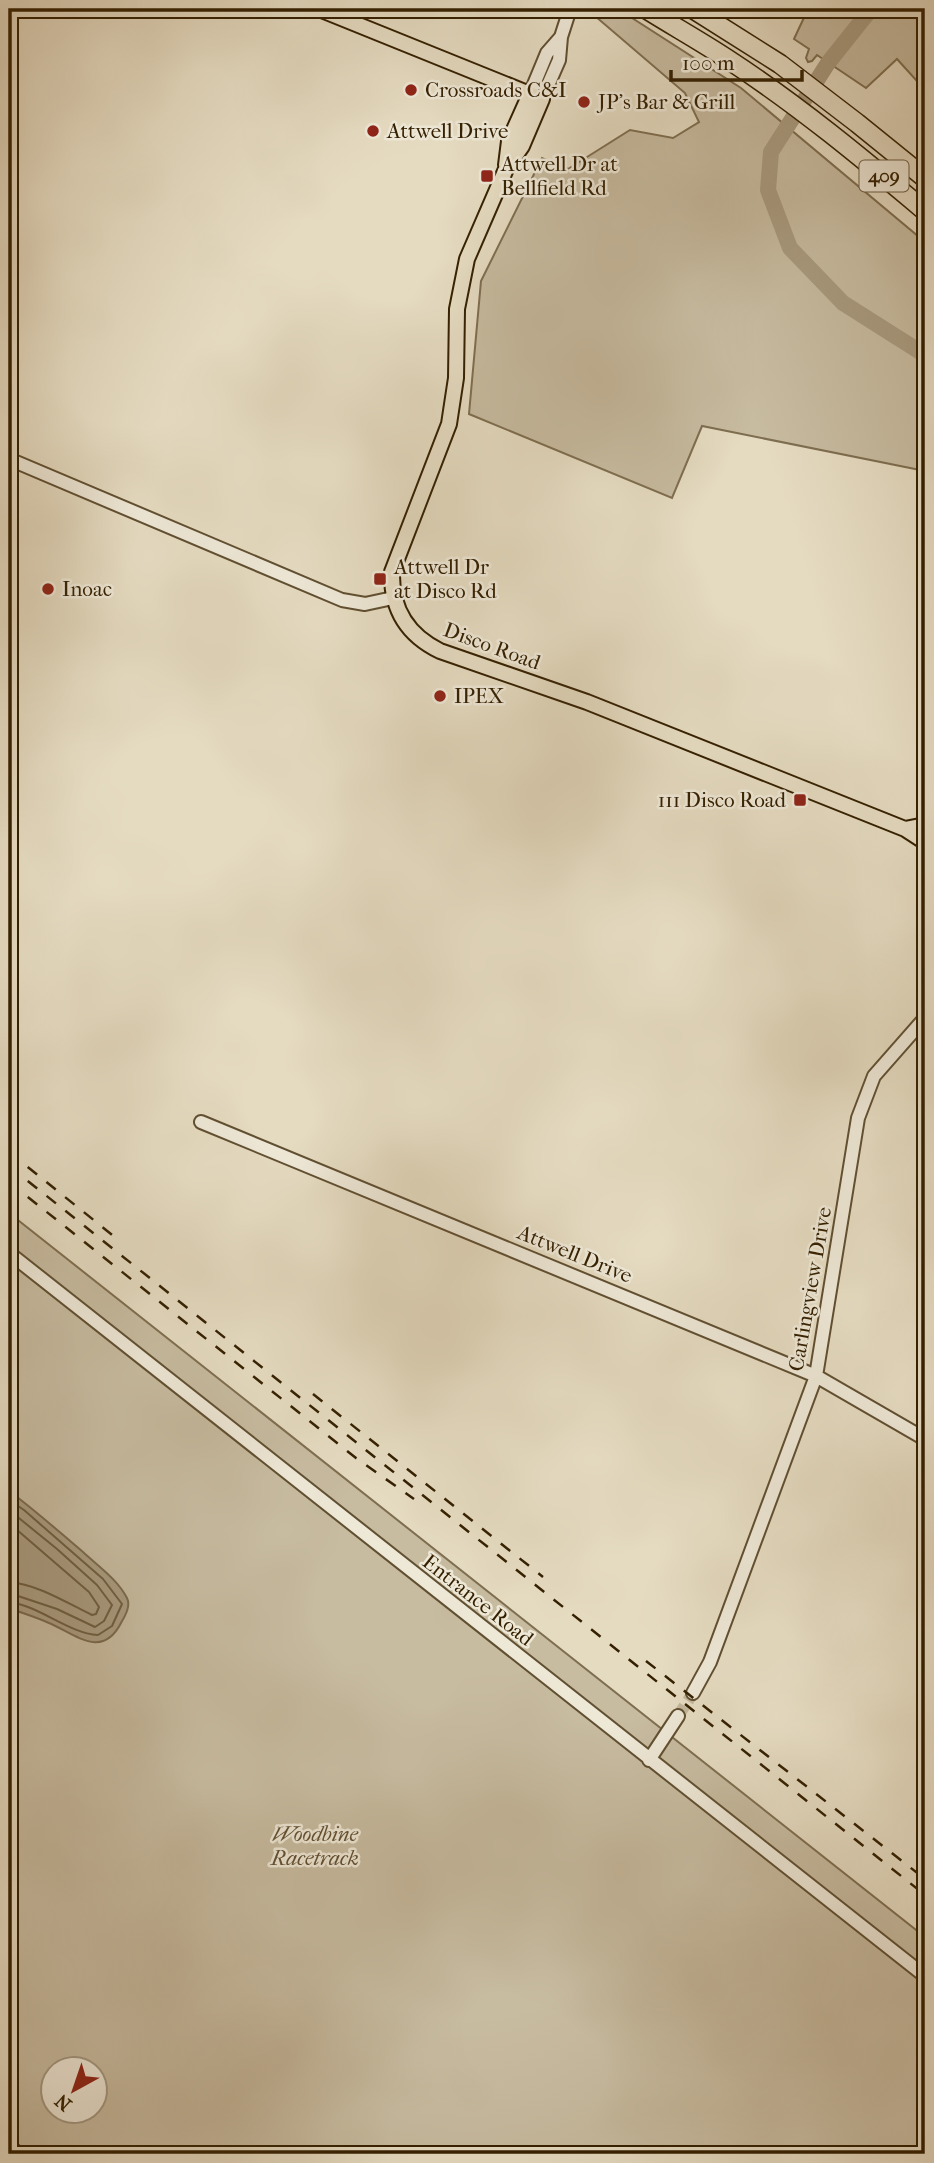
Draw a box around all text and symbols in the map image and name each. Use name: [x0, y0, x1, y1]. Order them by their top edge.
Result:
scale bar: [671, 38, 803, 82]
text: 100 m: [682, 51, 735, 75]
place label: Crossroads C&I: [425, 78, 566, 102]
marker: Crossroads C&I: [403, 82, 419, 98]
place label: JP's Bar & Grill: [596, 90, 736, 114]
marker: JP's Bar & Grill: [576, 94, 592, 110]
place label: Attwell Drive: [386, 119, 508, 143]
marker: Attwell Drive: [365, 123, 381, 139]
place label: Attwell Dr at Bellfield Rd: [500, 152, 618, 200]
road number: 409: [860, 160, 908, 192]
marker: Attwell Dr at Bellfield Rd: [479, 168, 495, 184]
place label: Attwell Dr at Disco Rd: [393, 555, 497, 603]
marker: Attwell Dr at Disco Rd: [372, 571, 388, 587]
place label: Inoac: [62, 577, 112, 601]
marker: Inoac: [40, 581, 56, 597]
street label: Disco Road: [440, 617, 544, 675]
place label: IPEX: [454, 684, 505, 708]
marker: IPEX: [432, 688, 448, 704]
place label: 111 Disco Road: [658, 788, 787, 812]
marker: 111 Disco Road: [792, 792, 808, 808]
street label: Carlingview Drive: [784, 1205, 836, 1373]
street label: Attwell Drive: [513, 1220, 636, 1288]
street label: Entrance Road: [418, 1549, 539, 1651]
park label: Woodbine Racetrack: [269, 1822, 359, 1870]
north arrow: [38, 2054, 108, 2124]
text: N: [51, 2089, 76, 2115]

